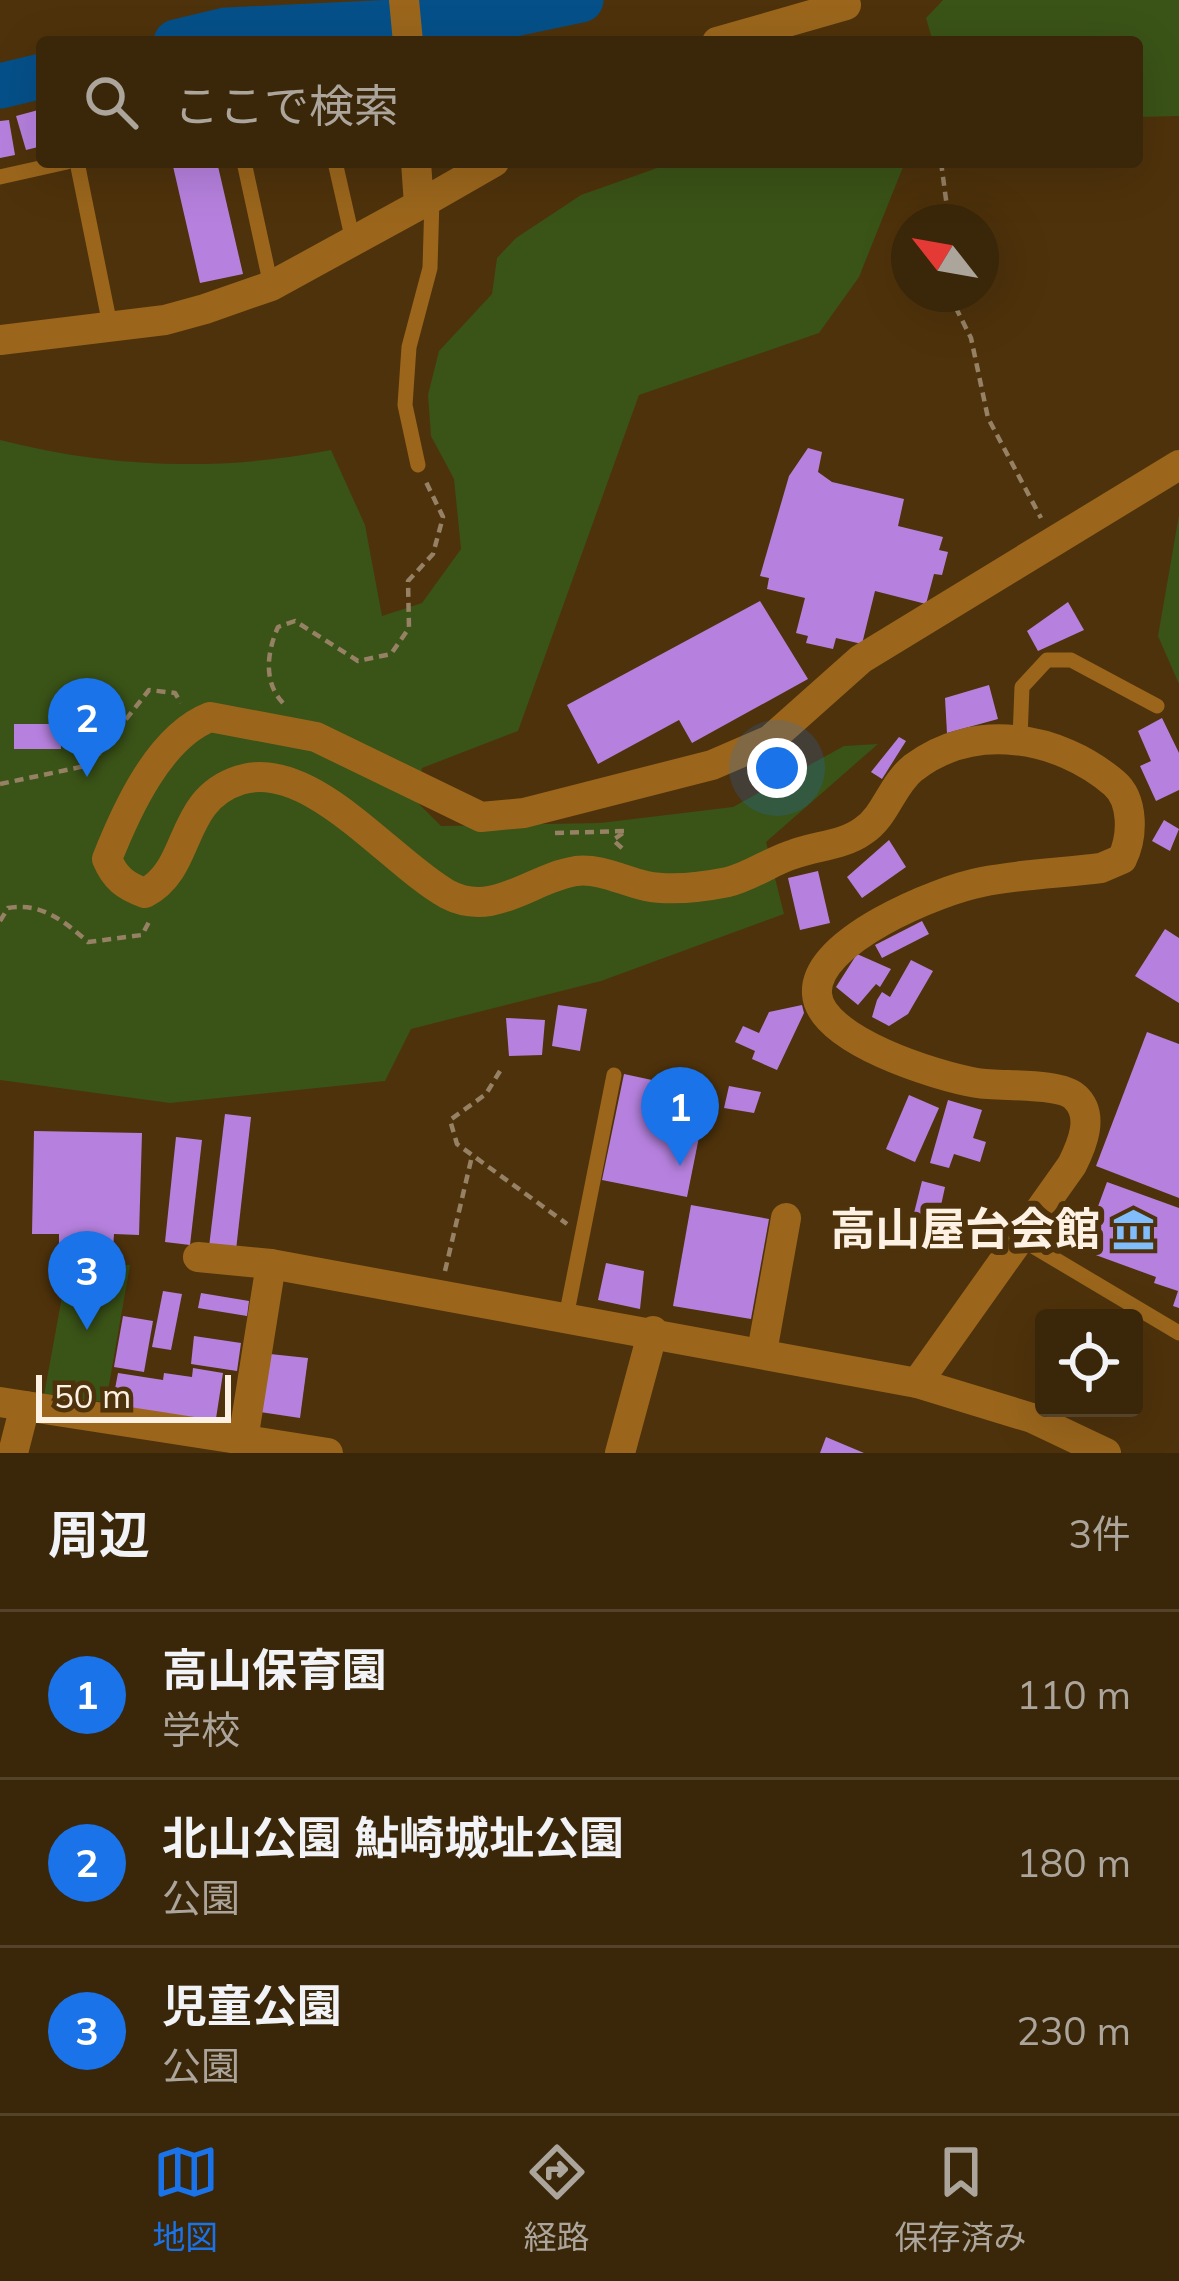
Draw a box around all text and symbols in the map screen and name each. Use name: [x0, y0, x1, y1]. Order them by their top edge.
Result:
search box: [36, 36, 1143, 168]
icon: search: [78, 69, 144, 135]
text: ここで検索: [174, 77, 399, 133]
north arrow: [891, 204, 999, 312]
pin: 2: [48, 678, 126, 777]
your location: [747, 738, 807, 798]
pin: 1: [641, 1067, 719, 1166]
place label: 高山屋台会館: [830, 1200, 1100, 1256]
museum icon: 高山屋台会館: [1111, 1206, 1157, 1252]
pin: 3: [48, 1231, 126, 1330]
map controls: [1035, 1309, 1143, 1417]
button: locate: [1035, 1309, 1143, 1417]
scale bar: [36, 1369, 231, 1422]
text: 50 m: [54, 1375, 131, 1416]
text: 周辺: [48, 1502, 150, 1566]
text: 3件: [1069, 1509, 1131, 1558]
text: 高山保育園: [162, 1641, 387, 1697]
text: 1: [75, 1670, 99, 1719]
text: 110 m: [1016, 1670, 1131, 1719]
text: 学校: [162, 1705, 240, 1754]
text: 北山公園 鮎崎城址公園: [162, 1809, 624, 1865]
text: 2: [75, 1838, 99, 1887]
text: 180 m: [1016, 1838, 1131, 1887]
text: 公園: [162, 1873, 240, 1922]
text: 児童公園: [162, 1977, 342, 2033]
text: 3: [75, 2006, 99, 2055]
text: 230 m: [1016, 2006, 1131, 2055]
text: 公園: [162, 2041, 240, 2090]
tab: 地図: [153, 2139, 219, 2259]
tab: 経路: [524, 2139, 590, 2259]
tab: 保存済み: [895, 2139, 1027, 2259]

